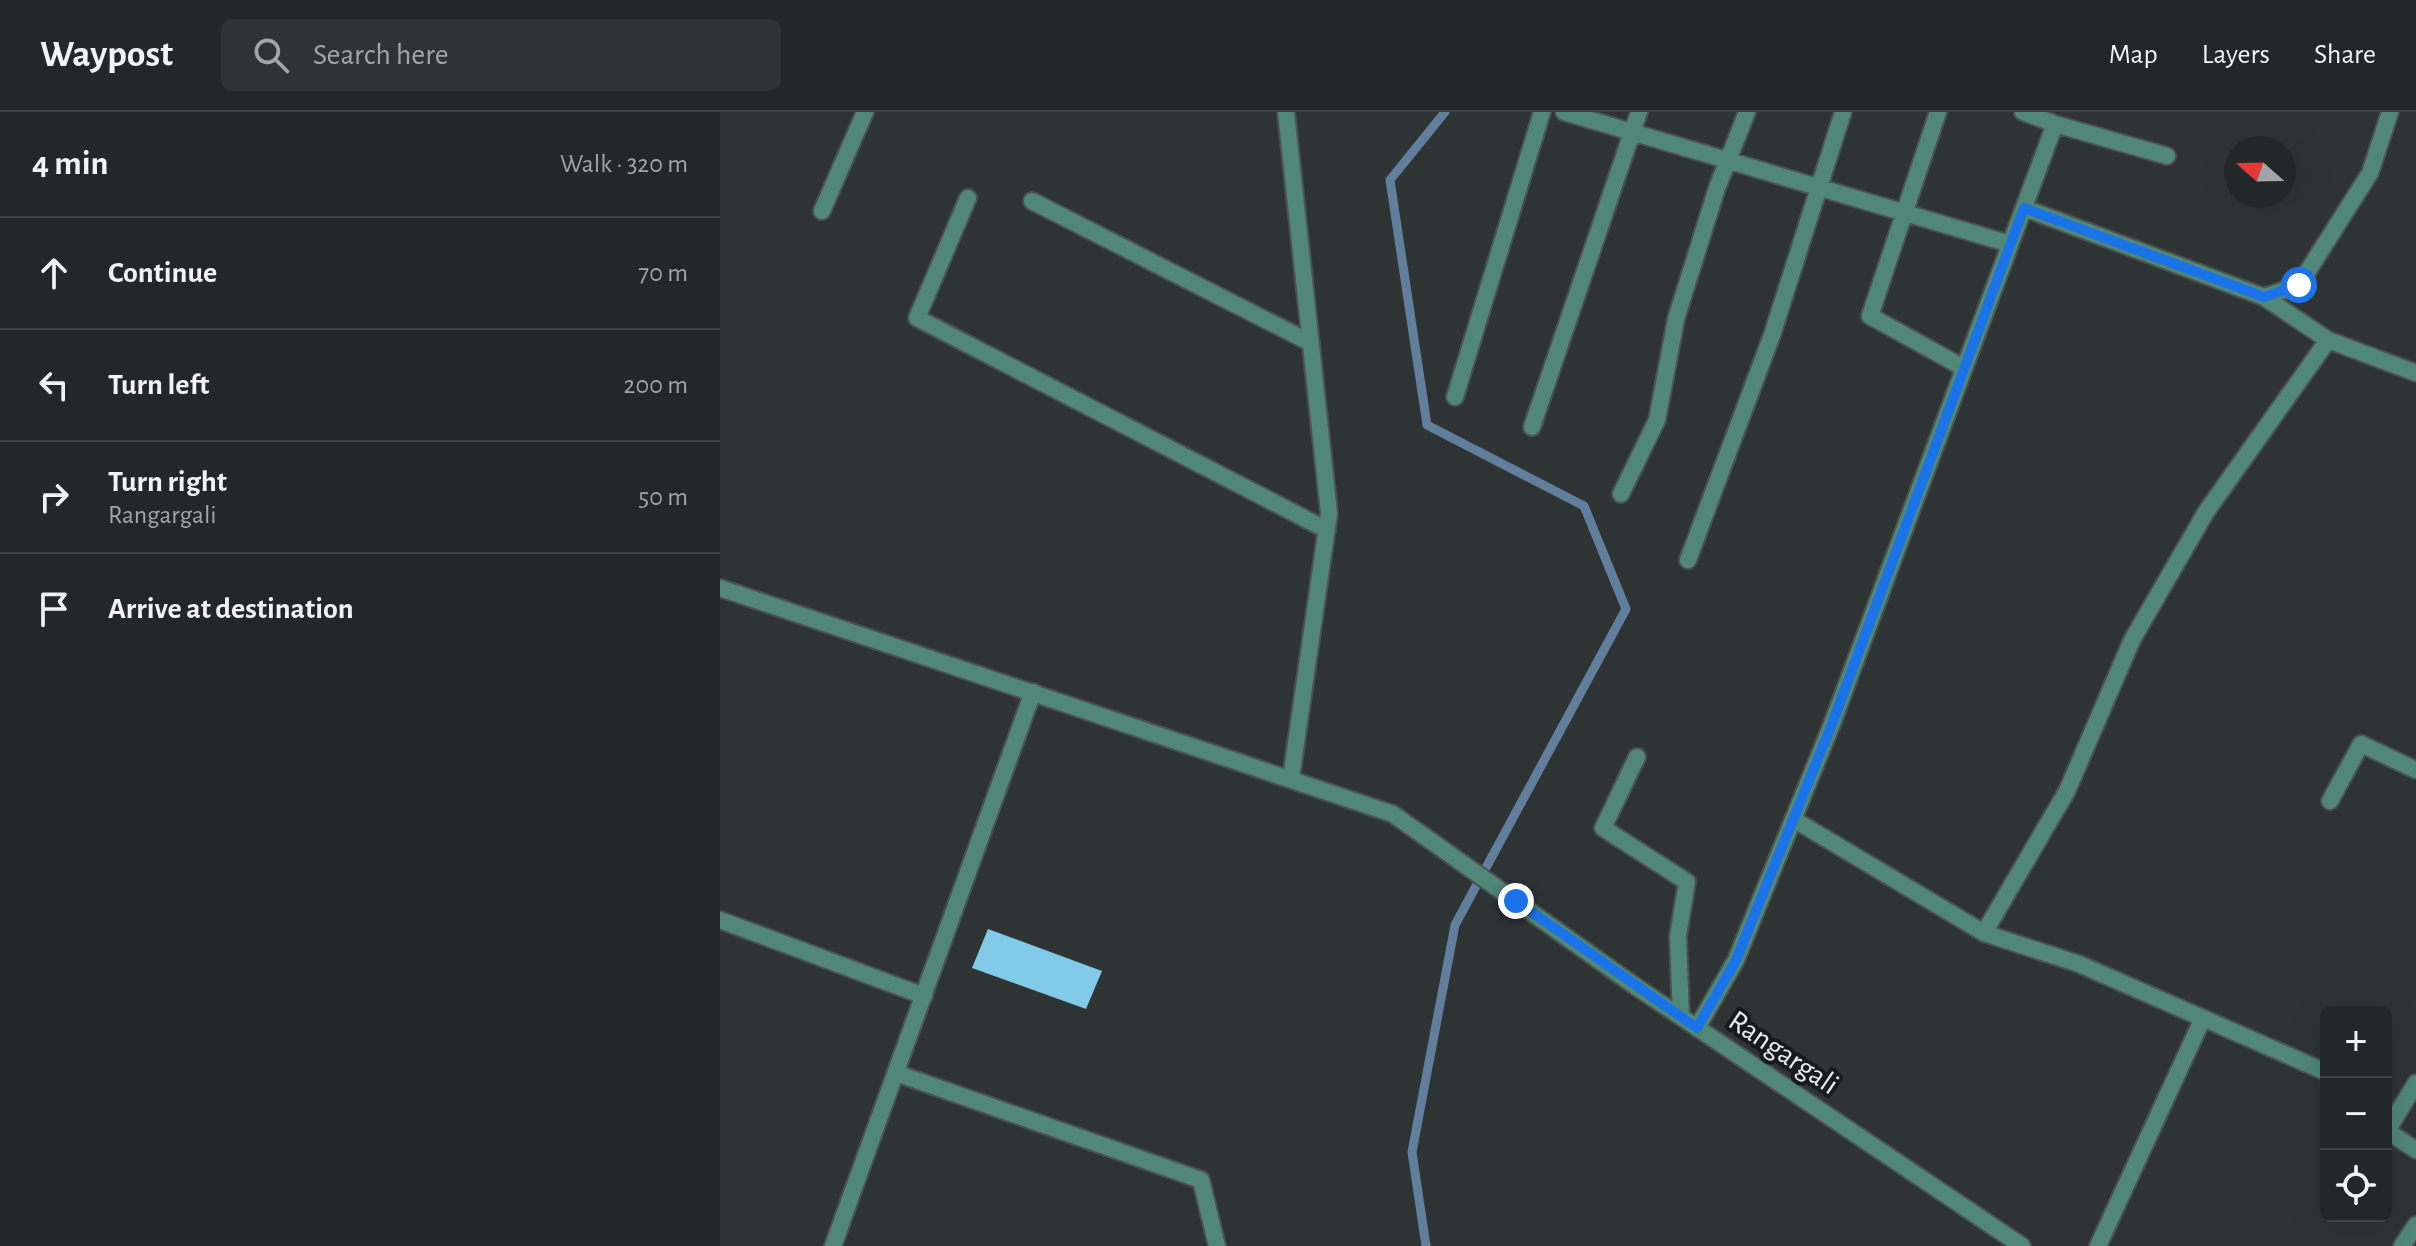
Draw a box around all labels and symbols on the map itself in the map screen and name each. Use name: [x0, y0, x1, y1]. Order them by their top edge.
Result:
north arrow: [2224, 136, 2296, 208]
route start: [2281, 267, 2317, 303]
route end: [1498, 883, 1534, 919]
street label: Rangargali: [1723, 1005, 1844, 1100]

